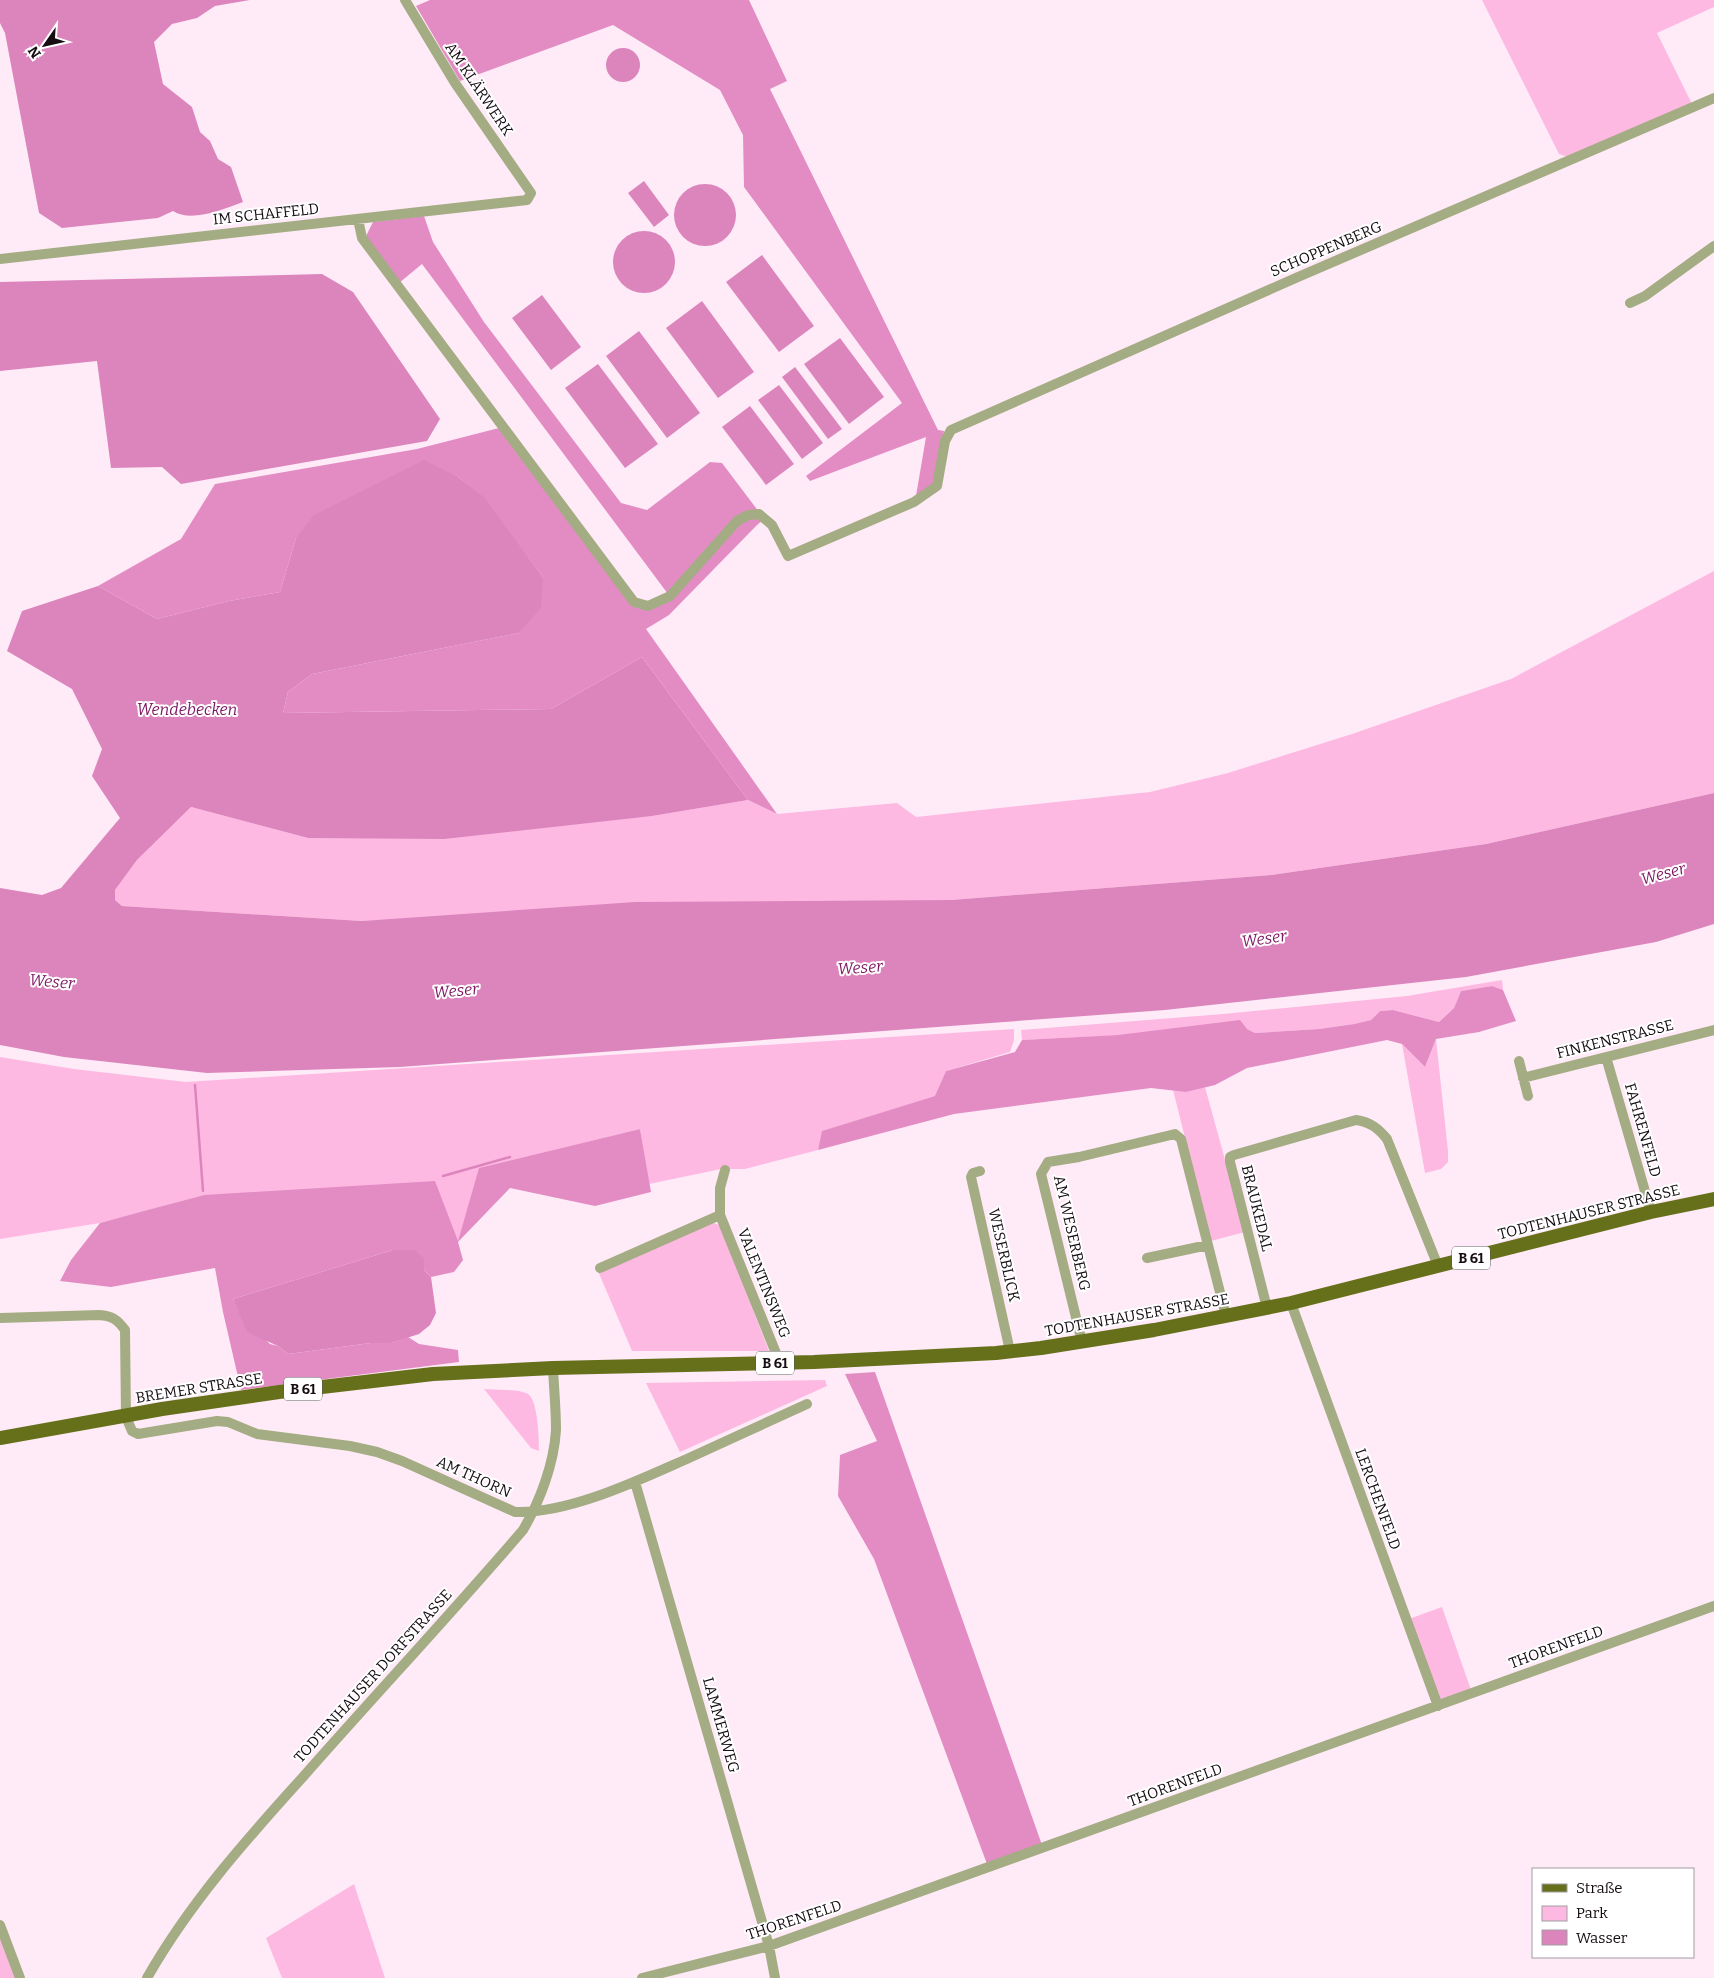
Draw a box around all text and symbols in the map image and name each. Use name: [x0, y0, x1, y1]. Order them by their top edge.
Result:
north arrow: [20, 20, 70, 70]
street label: AM KLÄRWERK: [441, 39, 517, 139]
text: N: [24, 43, 45, 61]
street label: IM SCHAFFELD: [212, 199, 320, 229]
street label: SCHOPPENBERG: [1268, 217, 1384, 281]
water label: Wendebecken: [137, 700, 237, 719]
water label: Weser: [1639, 858, 1689, 888]
water label: Weser: [1240, 926, 1289, 951]
water label: Weser: [837, 956, 885, 979]
water label: Weser: [29, 970, 77, 993]
water label: Weser: [433, 979, 481, 1002]
street label: FINKENSTRASSE: [1554, 1016, 1676, 1062]
street label: FAHRENFELD: [1621, 1081, 1665, 1179]
street label: BRAUKEDAL: [1238, 1163, 1276, 1253]
street label: AM WESERBERG: [1050, 1173, 1094, 1293]
street label: TODTENHAUSER STRASSE: [1496, 1181, 1682, 1243]
street label: WESERBLICK: [984, 1206, 1024, 1304]
street label: VALENTINSWEG: [734, 1225, 794, 1341]
road number: B 61: [1452, 1246, 1490, 1270]
street label: TODTENHAUSER STRASSE: [1043, 1290, 1231, 1340]
road number: B 61: [756, 1352, 794, 1375]
street label: BREMER STRASSE: [134, 1369, 264, 1407]
road number: B 61: [284, 1378, 322, 1400]
street label: LERCHENFELD: [1351, 1446, 1405, 1552]
street label: AM THORN: [434, 1453, 514, 1502]
street label: TODTENHAUSER DORFSTRASSE: [290, 1586, 456, 1766]
street label: THORENFELD: [1506, 1622, 1606, 1672]
street label: LAMMERWEG: [699, 1675, 743, 1775]
street label: THORENFELD: [1125, 1760, 1225, 1810]
legend: [1532, 1868, 1694, 1958]
text: Straße: [1576, 1879, 1622, 1897]
street label: THORENFELD: [744, 1896, 844, 1944]
text: Park: [1576, 1904, 1608, 1922]
text: Wasser: [1576, 1929, 1628, 1947]

